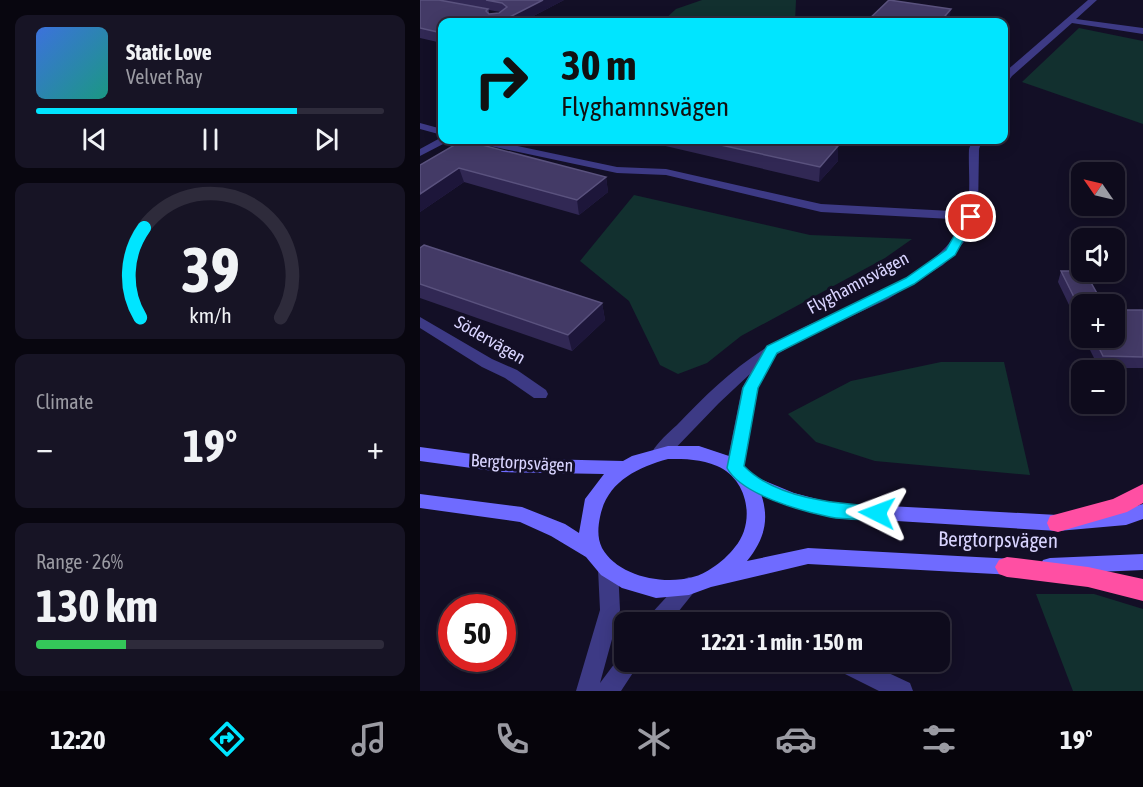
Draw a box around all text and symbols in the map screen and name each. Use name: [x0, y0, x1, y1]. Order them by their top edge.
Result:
text: Static Love: [126, 39, 212, 65]
text: 30 m: [561, 41, 636, 89]
icon: right: [462, 42, 540, 120]
text: Velvet Ray: [126, 65, 203, 88]
text: Flyghamnsvägen: [561, 91, 729, 122]
icon: previous: [78, 123, 111, 156]
icon: pause: [194, 123, 227, 156]
icon: next: [310, 123, 343, 156]
north arrow: [1071, 162, 1125, 216]
map controls: [1071, 162, 1125, 414]
pin: [945, 191, 996, 242]
icon: arrive: [954, 200, 987, 233]
button: sound: [1071, 228, 1125, 282]
text: 39: [181, 235, 239, 306]
street label: Flyghamnsvägen: [803, 247, 912, 318]
button: +: [1071, 294, 1125, 348]
text: km/h: [189, 304, 231, 329]
street label: Södervägen: [451, 311, 529, 368]
button: −: [1071, 360, 1125, 414]
text: Climate: [36, 390, 93, 413]
text: 19°: [183, 420, 237, 472]
text: −: [36, 428, 53, 466]
text: +: [367, 428, 384, 466]
street label: Bergtorpsvägen: [470, 449, 574, 476]
position arrow: [845, 481, 909, 545]
street label: Bergtorpsvägen: [938, 526, 1058, 552]
text: Range · 26%: [36, 550, 123, 573]
text: 130 km: [36, 580, 158, 632]
speed limit sign: 50: [438, 594, 516, 672]
text: 12:21 · 1 min · 150 m: [701, 629, 863, 655]
icon: directions: [206, 718, 248, 760]
icon: music: [348, 718, 390, 760]
icon: phone: [491, 718, 533, 760]
icon: climate: [633, 718, 675, 760]
icon: car: [775, 718, 817, 760]
icon: filters: [918, 718, 960, 760]
text: 12:20: [50, 724, 106, 755]
text: 19°: [1060, 724, 1093, 755]

